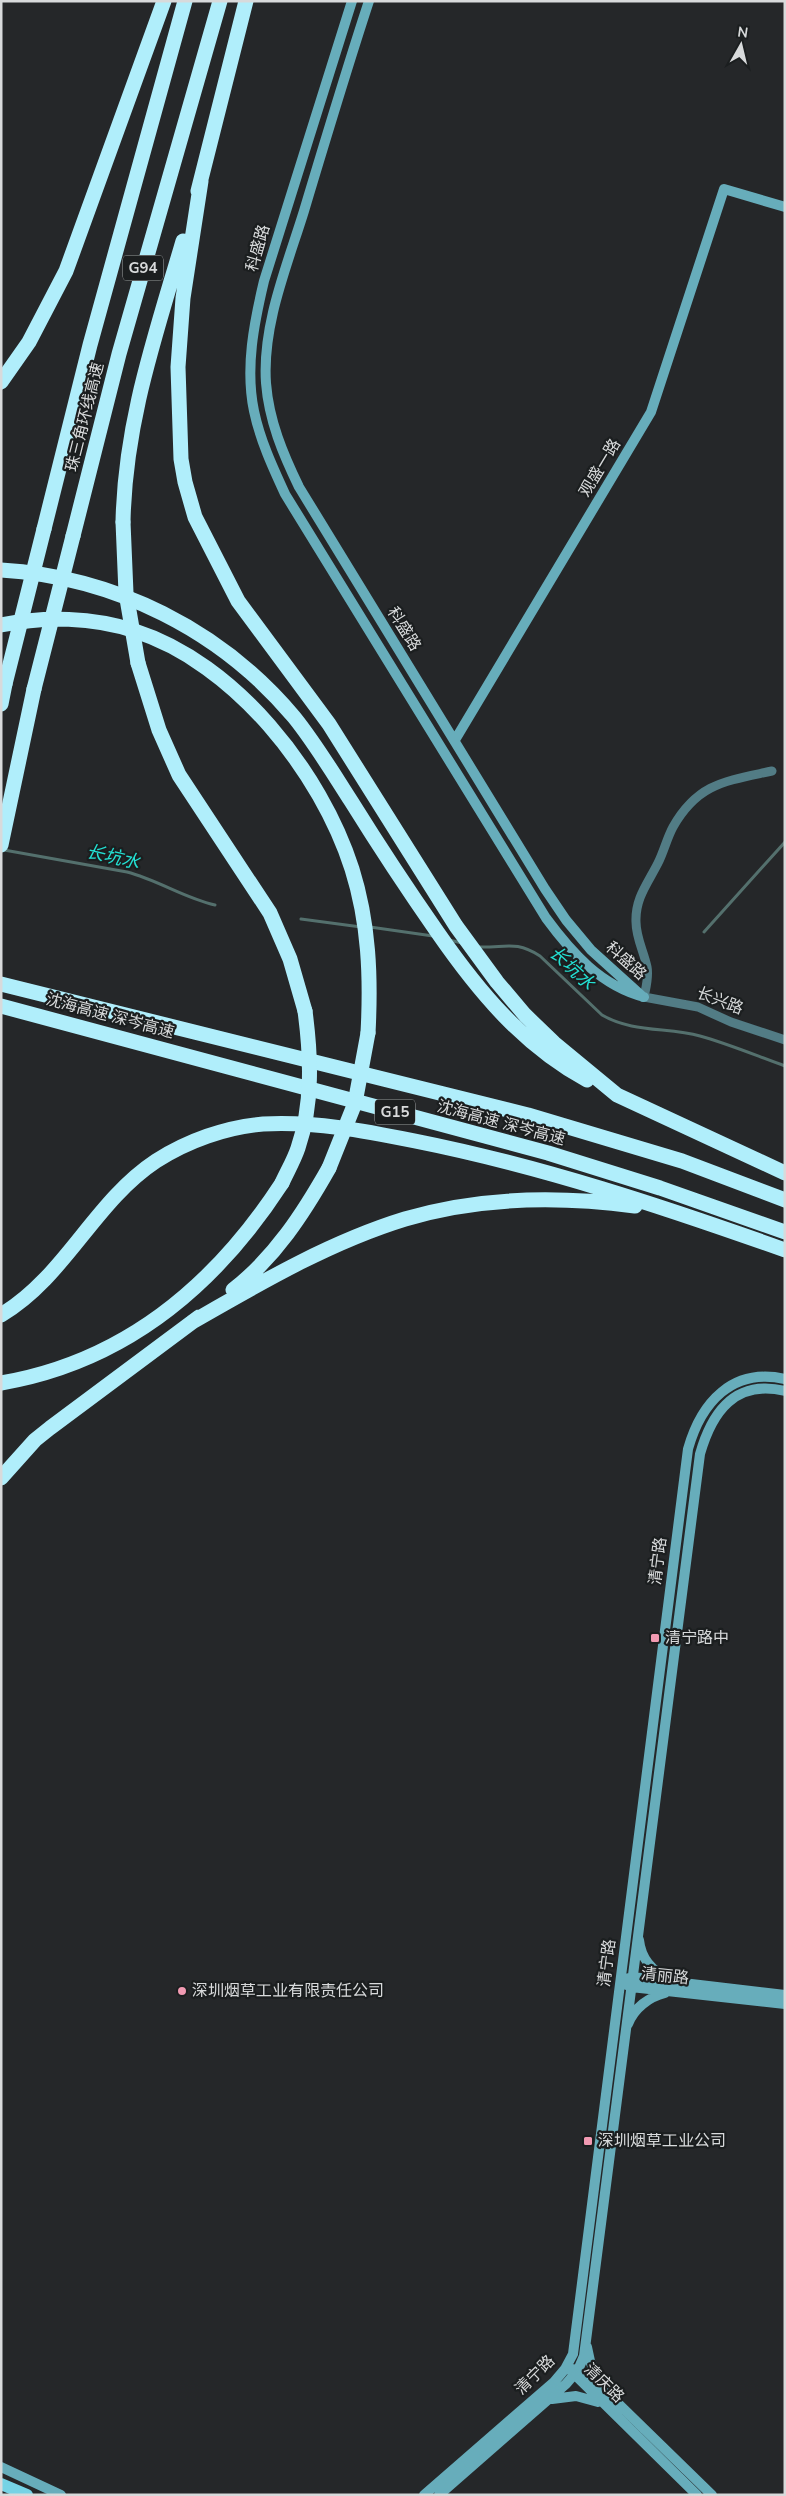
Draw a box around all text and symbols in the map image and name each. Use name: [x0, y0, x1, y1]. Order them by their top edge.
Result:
north arrow: [716, 20, 766, 70]
text: N: [736, 22, 749, 43]
street label: 科盛路: [241, 222, 275, 274]
road number: G94: [123, 256, 163, 280]
street label: 珠三角环线高速: [61, 360, 109, 474]
street label: 观盛一路: [574, 435, 626, 501]
street label: 科盛路: [382, 603, 426, 655]
water label: 长坑水: [84, 839, 143, 875]
street label: 科盛路: [601, 937, 651, 985]
water label: 长坑水: [544, 941, 601, 996]
street label: 长兴路: [694, 982, 746, 1020]
street label: 沈海高速 深岑高速: [43, 988, 177, 1044]
street label: 沈海高速 深岑高速: [434, 1095, 568, 1151]
road number: G15: [375, 1100, 415, 1124]
street label: 清宁路: [644, 1536, 672, 1586]
place label: 清宁路中: [665, 1627, 729, 1649]
marker: 清宁路中: [649, 1632, 661, 1644]
street label: 清宁路: [593, 1938, 621, 1988]
street label: 清丽路: [640, 1963, 690, 1989]
place label: 深圳烟草工业有限责任公司: [192, 1980, 384, 2002]
marker: 深圳烟草工业有限责任公司: [176, 1985, 188, 1997]
place label: 深圳烟草工业公司: [598, 2130, 726, 2152]
marker: 深圳烟草工业公司: [582, 2135, 594, 2147]
street label: 清宁路: [510, 2350, 560, 2400]
street label: 清庆路: [579, 2358, 629, 2408]

